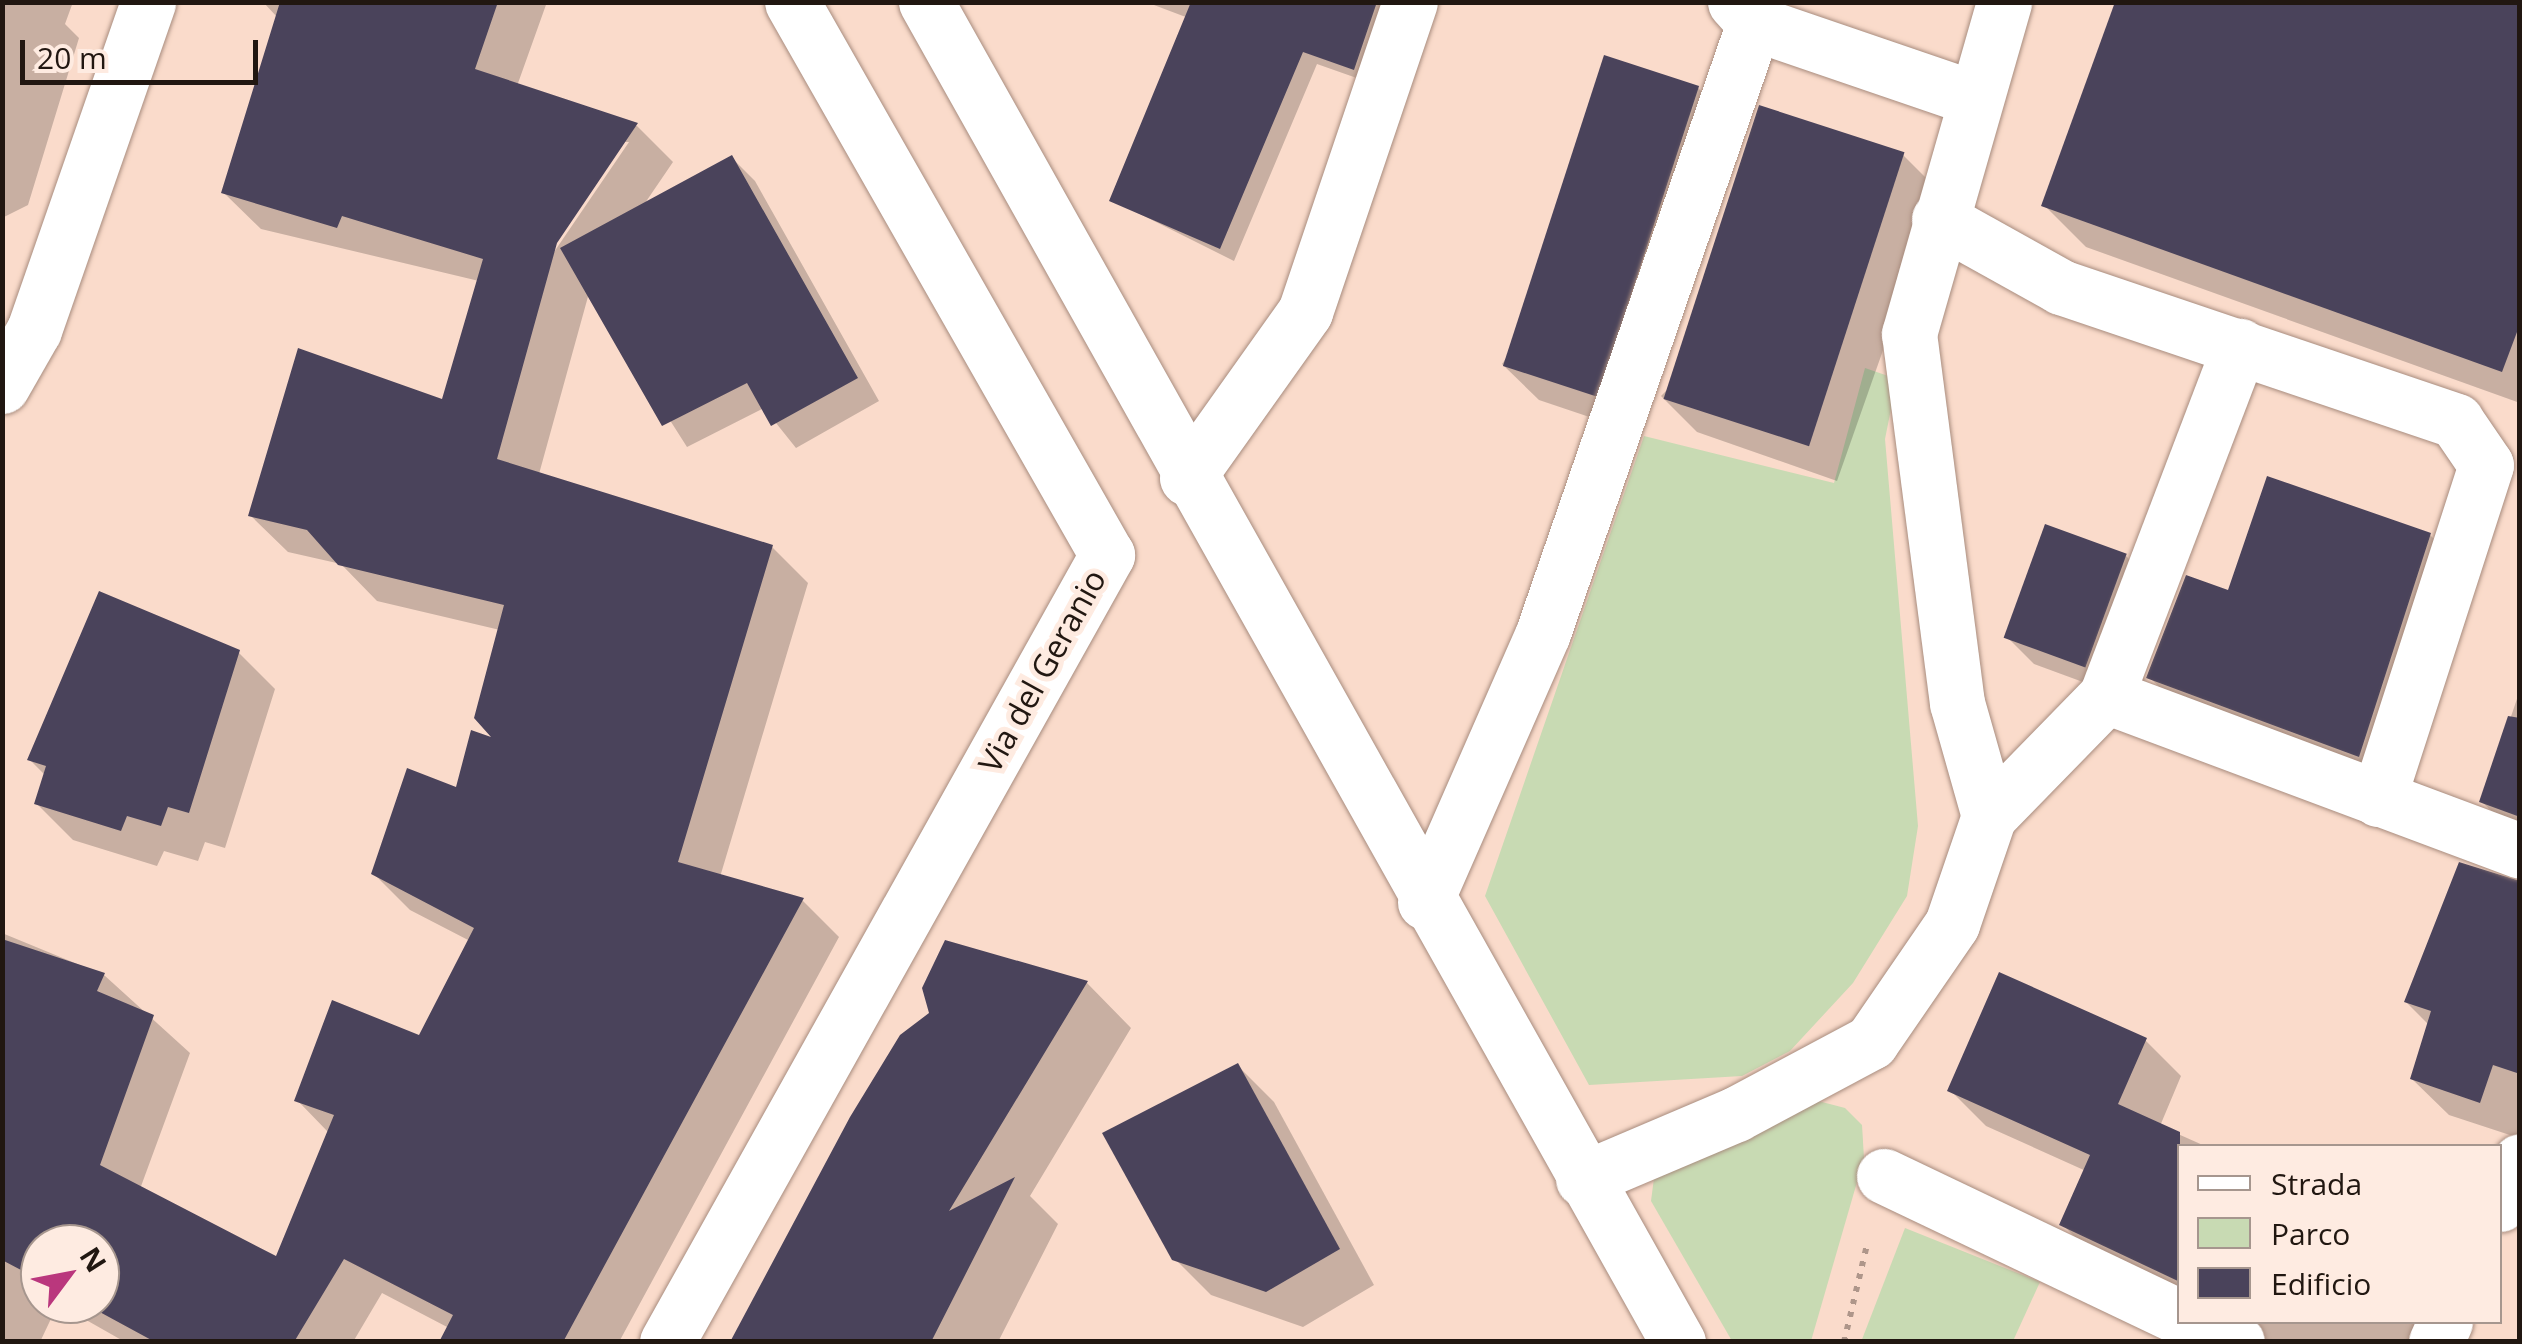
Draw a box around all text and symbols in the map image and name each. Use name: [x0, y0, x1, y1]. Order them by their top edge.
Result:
scale bar: [25, 20, 262, 82]
text: 20 m: [37, 37, 107, 78]
street label: Via del Geranio: [970, 563, 1114, 779]
legend: [2177, 1144, 2502, 1324]
text: Strada: [2271, 1163, 2362, 1204]
text: Parco: [2271, 1213, 2350, 1254]
north arrow: [20, 1224, 120, 1324]
text: N: [72, 1239, 116, 1279]
text: Edificio: [2271, 1263, 2371, 1304]

